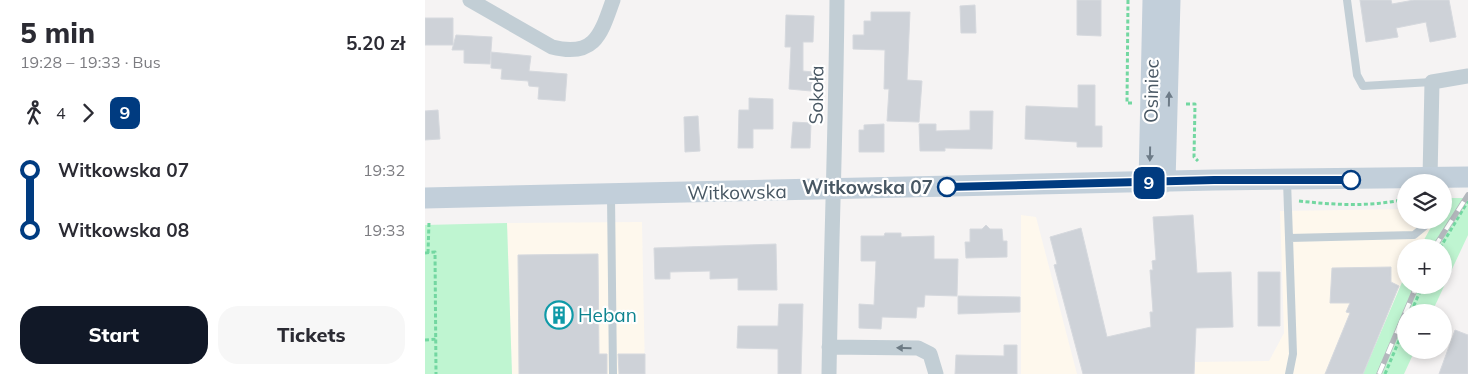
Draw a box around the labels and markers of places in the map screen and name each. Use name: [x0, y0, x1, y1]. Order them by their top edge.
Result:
unlabelled marker: [1341, 170, 1361, 190]
place label: Witkowska 07: [802, 175, 933, 199]
marker: Witkowska 07: [937, 177, 957, 197]
building icon: Heban: [544, 300, 574, 330]
place label: Heban: [578, 303, 637, 327]

